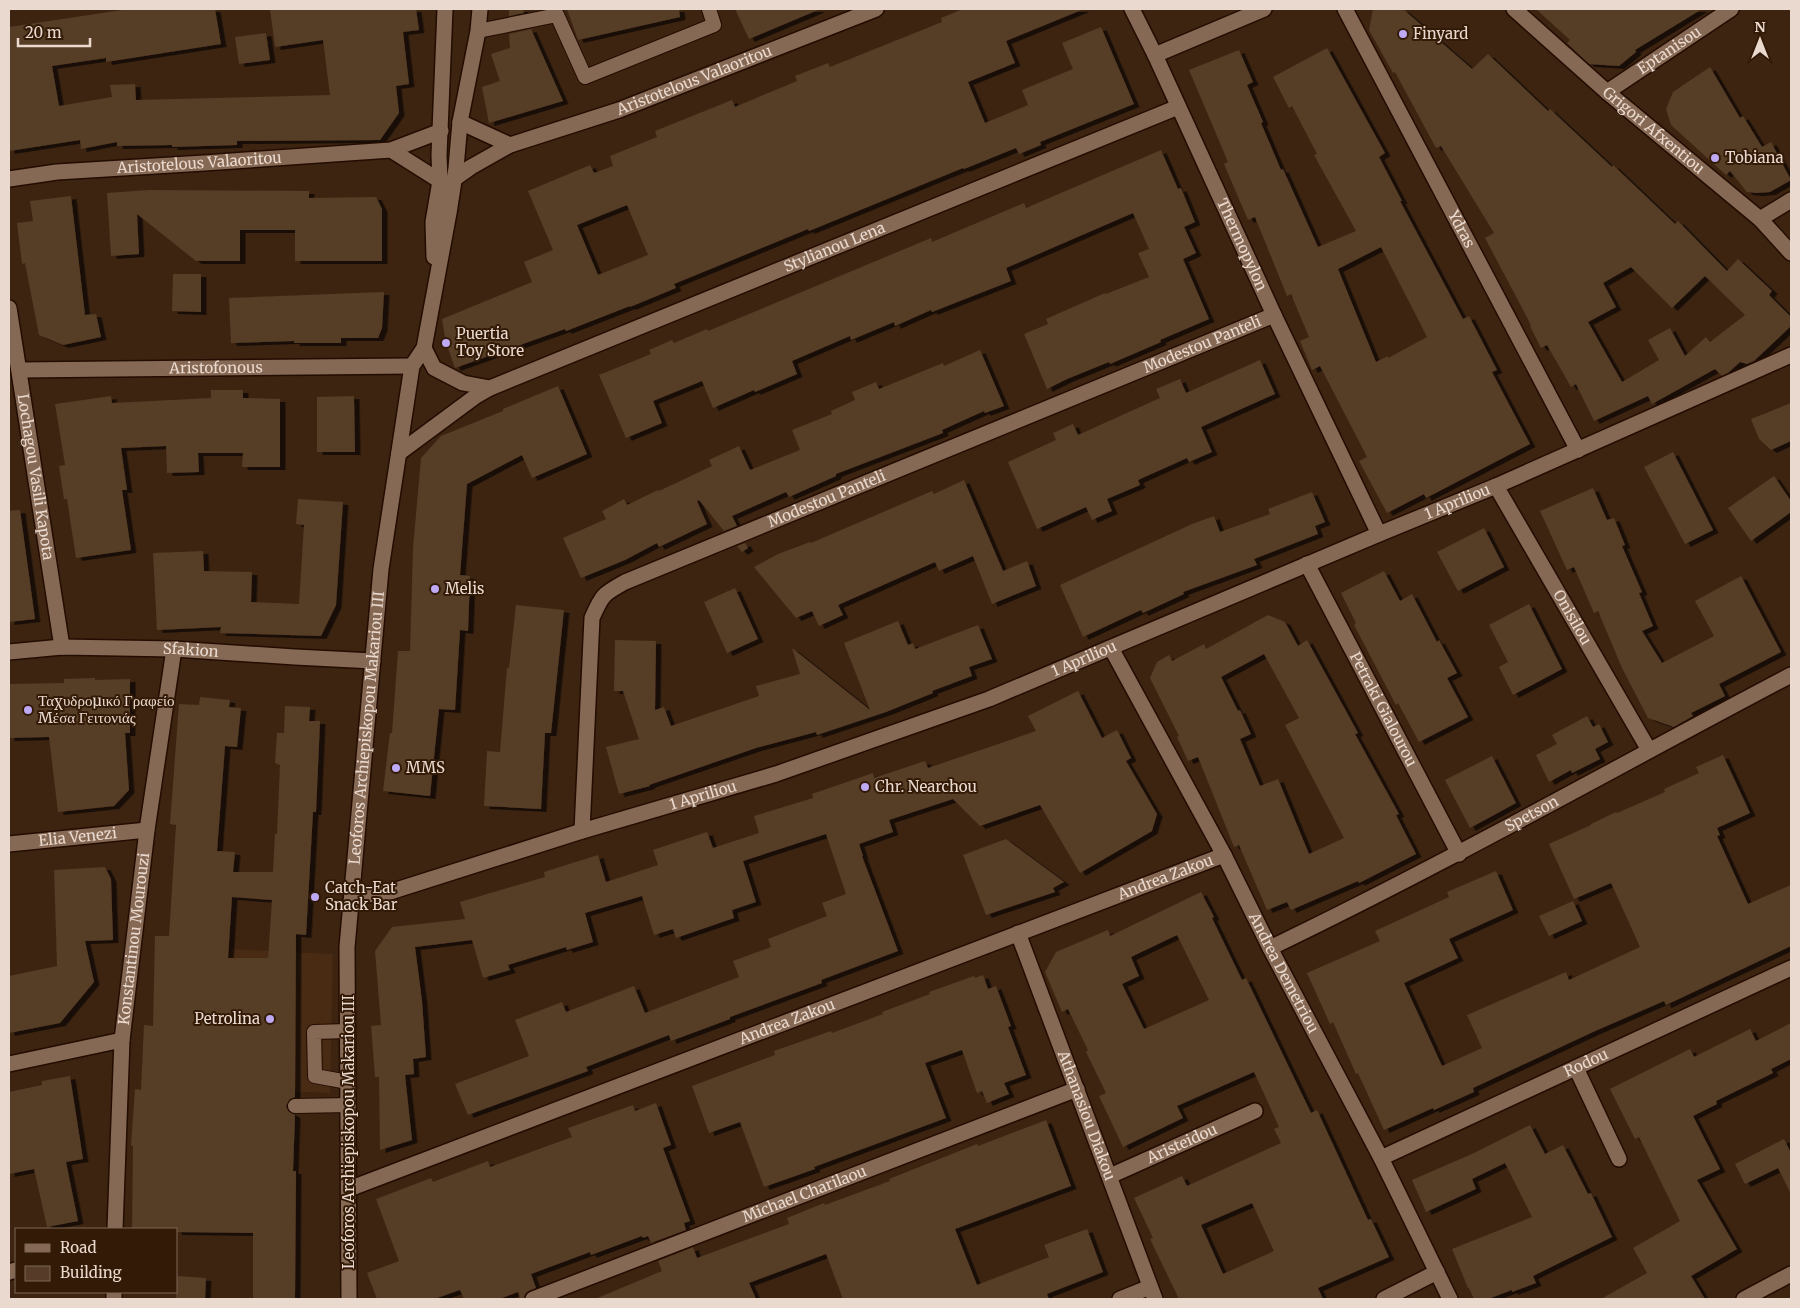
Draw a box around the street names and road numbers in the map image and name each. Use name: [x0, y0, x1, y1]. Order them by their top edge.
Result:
street label: Eptanisou: [1633, 22, 1705, 78]
street label: Aristotelous Valaoritou: [613, 41, 774, 119]
street label: Grigori Afxentiou: [1599, 82, 1709, 178]
street label: Aristotelous Valaoritou: [115, 148, 282, 177]
street label: Thermopylon: [1213, 195, 1272, 294]
street label: Ydras: [1444, 206, 1479, 251]
street label: Stylianou Lena: [781, 218, 888, 276]
street label: Modestou Panteli: [1140, 311, 1264, 377]
street label: Aristofonous: [168, 358, 263, 377]
street label: Lochagou Vasili Kapota: [14, 392, 58, 561]
street label: Modestou Panteli: [765, 466, 888, 531]
street label: 1 Apriliou: [1422, 479, 1493, 523]
street label: Onisilou: [1549, 586, 1596, 648]
street label: Leoforos Archiepiskopou Makariou III: [344, 590, 388, 865]
street label: 1 Apriliou: [1048, 636, 1119, 681]
street label: Sfakion: [163, 639, 219, 661]
street label: Petraki Gialourou: [1346, 648, 1421, 770]
street label: 1 Apriliou: [667, 776, 739, 814]
street label: Spetson: [1501, 791, 1562, 836]
street label: Elia Venezi: [38, 823, 118, 850]
street label: Andrea Zakou: [1114, 850, 1216, 904]
street label: Konstantinou Mourouzi: [114, 852, 153, 1026]
street label: Andrea Demetriou: [1245, 908, 1323, 1036]
street label: Andrea Zakou: [736, 994, 837, 1048]
street label: Leoforos Archiepiskopou Makariou III: [339, 995, 358, 1269]
street label: Rodou: [1561, 1044, 1611, 1081]
street label: Athanasiou Diakou: [1053, 1047, 1120, 1183]
street label: Aristeidou: [1143, 1119, 1220, 1168]
street label: Michael Charilaou: [740, 1161, 869, 1226]

